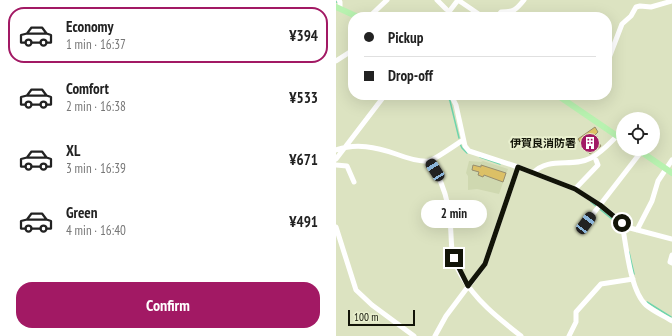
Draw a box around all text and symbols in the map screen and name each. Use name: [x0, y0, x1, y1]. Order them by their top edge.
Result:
icon: car: [18, 17, 54, 53]
text: Economy: [66, 17, 114, 36]
text: ¥394: [289, 26, 318, 45]
text: Pickup: [388, 28, 423, 47]
text: 1 min · 16:37: [66, 36, 126, 53]
text: Drop-off: [388, 66, 433, 85]
icon: car: [18, 79, 54, 115]
text: Comfort: [66, 79, 109, 98]
text: ¥533: [289, 88, 318, 107]
text: 2 min · 16:38: [66, 98, 126, 115]
map controls: [616, 112, 660, 156]
button: locate: [616, 112, 660, 156]
building icon: 伊賀良消防署: [579, 132, 601, 154]
place label: 伊賀良消防署: [510, 136, 576, 150]
icon: car: [18, 141, 54, 177]
text: XL: [66, 141, 80, 160]
text: ¥671: [289, 150, 318, 169]
car: [424, 157, 446, 183]
text: 3 min · 16:39: [66, 160, 126, 177]
callout: 2 min: [421, 200, 487, 228]
icon: car: [18, 203, 54, 239]
text: Green: [66, 203, 98, 222]
text: 2 min: [441, 205, 467, 222]
car: [574, 210, 598, 236]
text: ¥491: [289, 212, 318, 231]
route start: [613, 214, 631, 232]
text: 4 min · 16:40: [66, 222, 126, 239]
route end: [445, 249, 463, 267]
button: Confirm: [16, 282, 320, 328]
scale bar: [348, 308, 415, 327]
text: 100 m: [354, 310, 378, 324]

